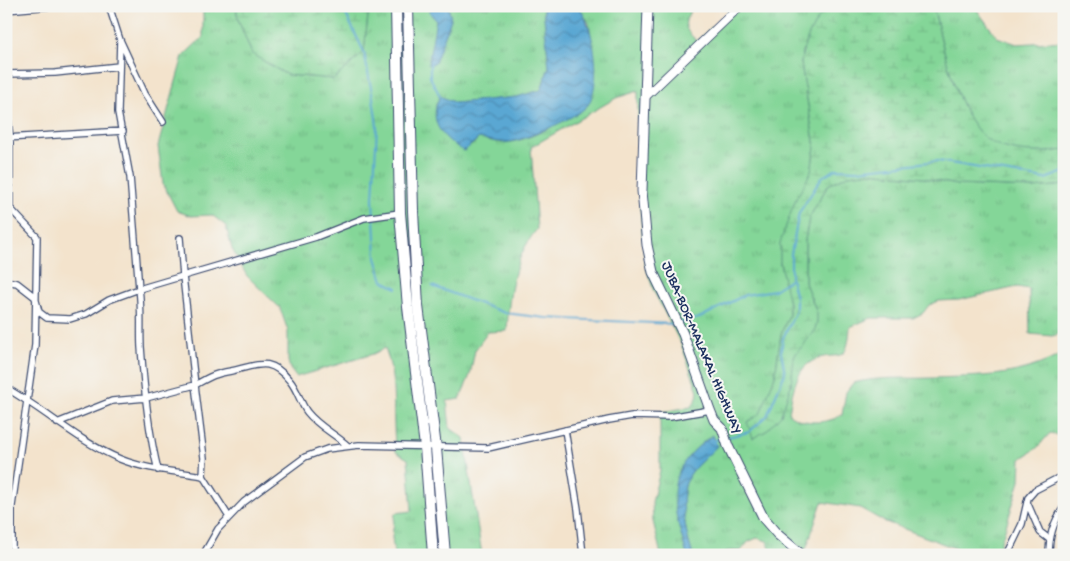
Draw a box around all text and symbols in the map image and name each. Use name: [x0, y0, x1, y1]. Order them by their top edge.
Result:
street label: JUBA-BOR-MALAKAL HIGHWAY: [657, 259, 746, 437]

